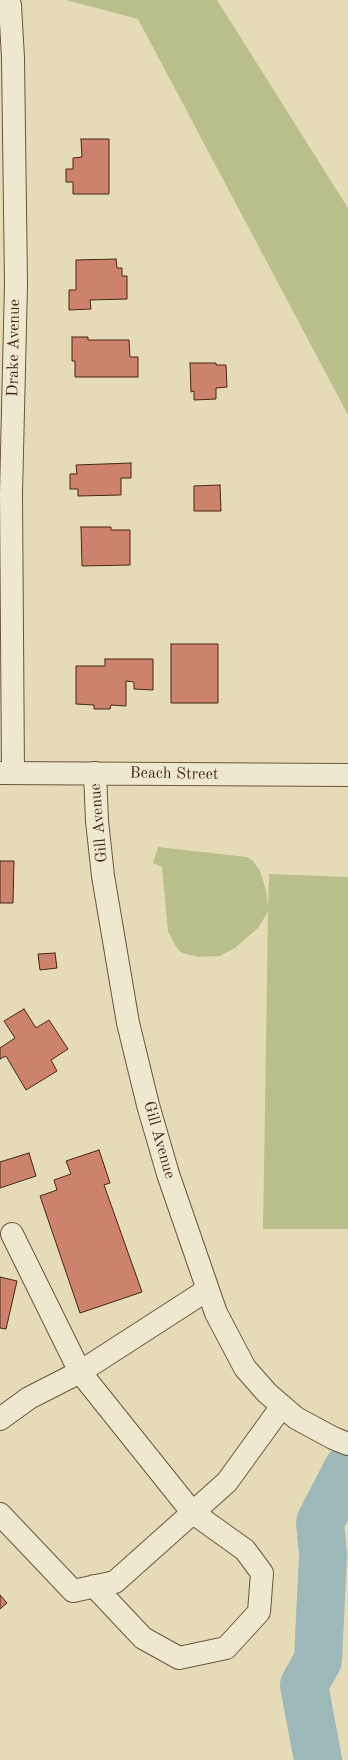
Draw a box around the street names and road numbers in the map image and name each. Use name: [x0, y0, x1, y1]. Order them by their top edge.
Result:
street label: Drake Avenue: [4, 299, 24, 397]
street label: Beach Street: [129, 764, 219, 784]
street label: Gill Avenue: [86, 782, 112, 864]
street label: Gill Avenue: [139, 1099, 179, 1181]

